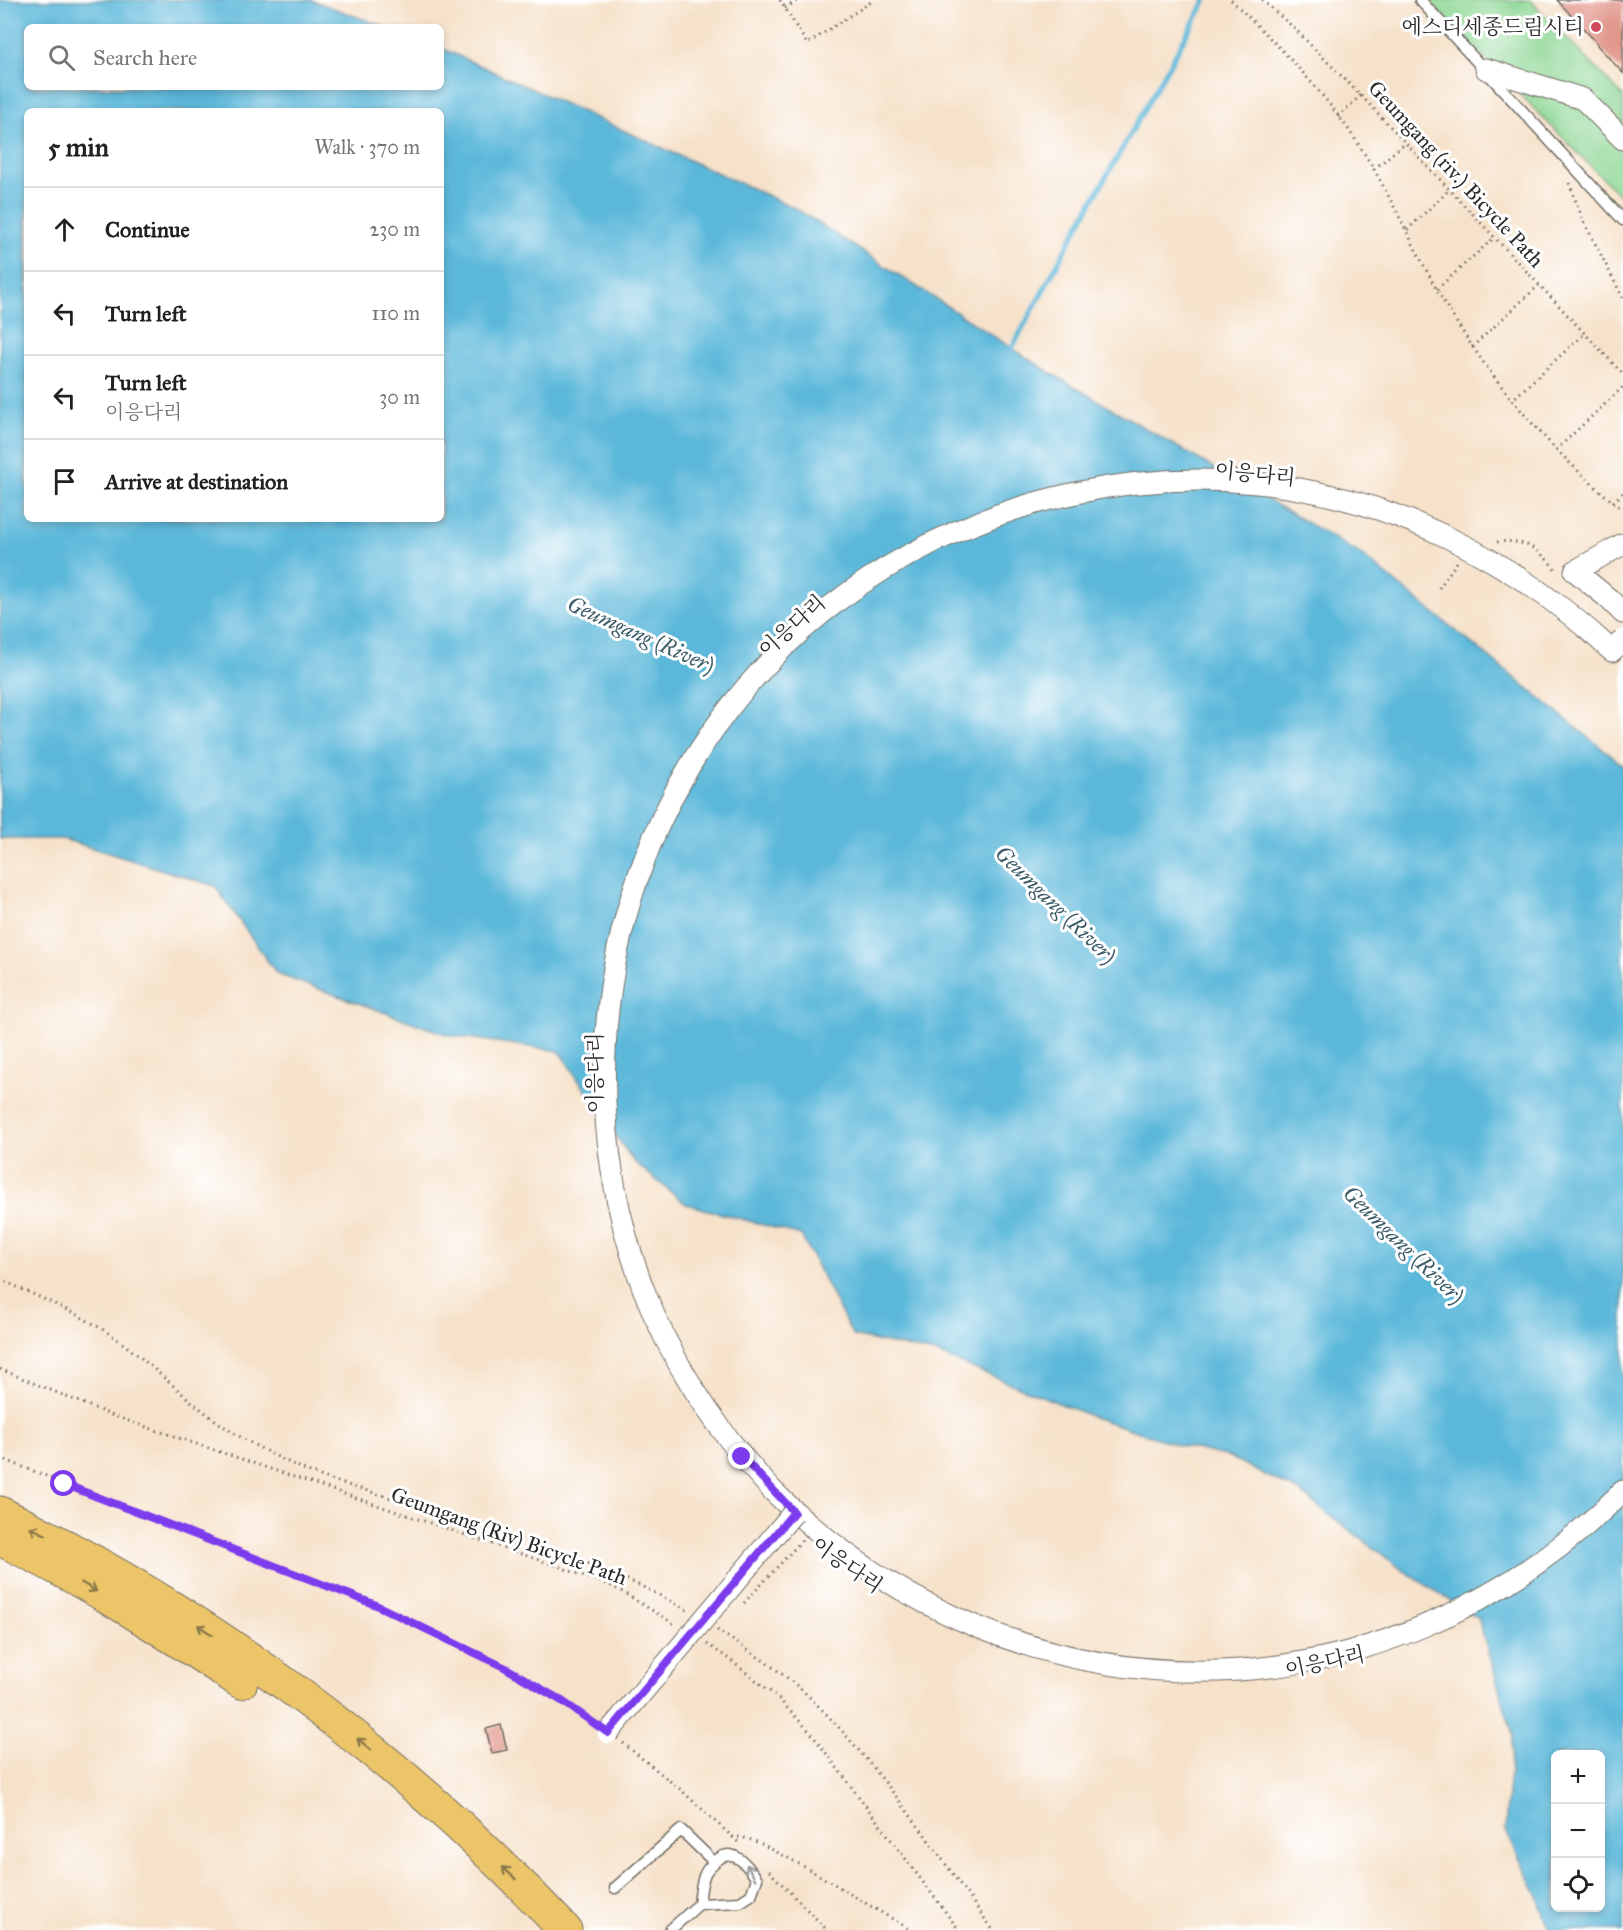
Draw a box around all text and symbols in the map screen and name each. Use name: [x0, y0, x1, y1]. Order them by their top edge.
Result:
place label: 에스디세종드림시티: [1401, 14, 1584, 40]
marker: 에스디세종드림시티: [1589, 20, 1603, 34]
search box: [24, 24, 444, 90]
icon: search: [45, 41, 78, 74]
text: Search here: [93, 44, 197, 71]
street label: Geumgang (riv.) Bicycle Path: [1363, 75, 1550, 273]
text: 5 min: [48, 131, 109, 163]
text: Walk · 370 m: [314, 135, 420, 159]
icon: ahead: [48, 213, 81, 246]
text: Continue: [105, 216, 190, 243]
text: 230 m: [369, 217, 420, 241]
icon: left: [48, 297, 81, 330]
text: Turn left: [105, 300, 187, 327]
text: 110 m: [372, 301, 420, 325]
text: Turn left: [105, 369, 187, 396]
icon: left: [48, 381, 81, 414]
text: 30 m: [379, 385, 420, 409]
text: 이응다리: [105, 400, 182, 424]
street label: 이응다리: [1213, 457, 1297, 491]
icon: arrive: [48, 465, 81, 498]
text: Arrive at destination: [105, 468, 288, 495]
street label: 이응다리: [753, 589, 831, 663]
water label: Geumgang (River): [563, 590, 719, 679]
water label: Geumgang (River): [989, 840, 1122, 969]
street label: 이응다리: [582, 1032, 608, 1114]
water label: Geumgang (River): [1337, 1180, 1470, 1309]
route end: [728, 1443, 754, 1469]
route start: [50, 1470, 76, 1496]
street label: Geumgang (Riv) Bicycle Path: [387, 1481, 631, 1591]
one-way arrow: [29, 1525, 47, 1536]
street label: 이응다리: [806, 1531, 888, 1599]
one-way arrow: [80, 1581, 97, 1593]
one-way arrow: [198, 1624, 214, 1636]
street label: 이응다리: [1283, 1641, 1367, 1683]
one-way arrow: [356, 1738, 372, 1751]
map controls: [1551, 1750, 1605, 1912]
button: +: [1551, 1750, 1605, 1804]
button: −: [1551, 1804, 1605, 1858]
button: locate: [1551, 1858, 1605, 1912]
one-way arrow: [745, 1864, 757, 1881]
one-way arrow: [502, 1866, 517, 1881]

